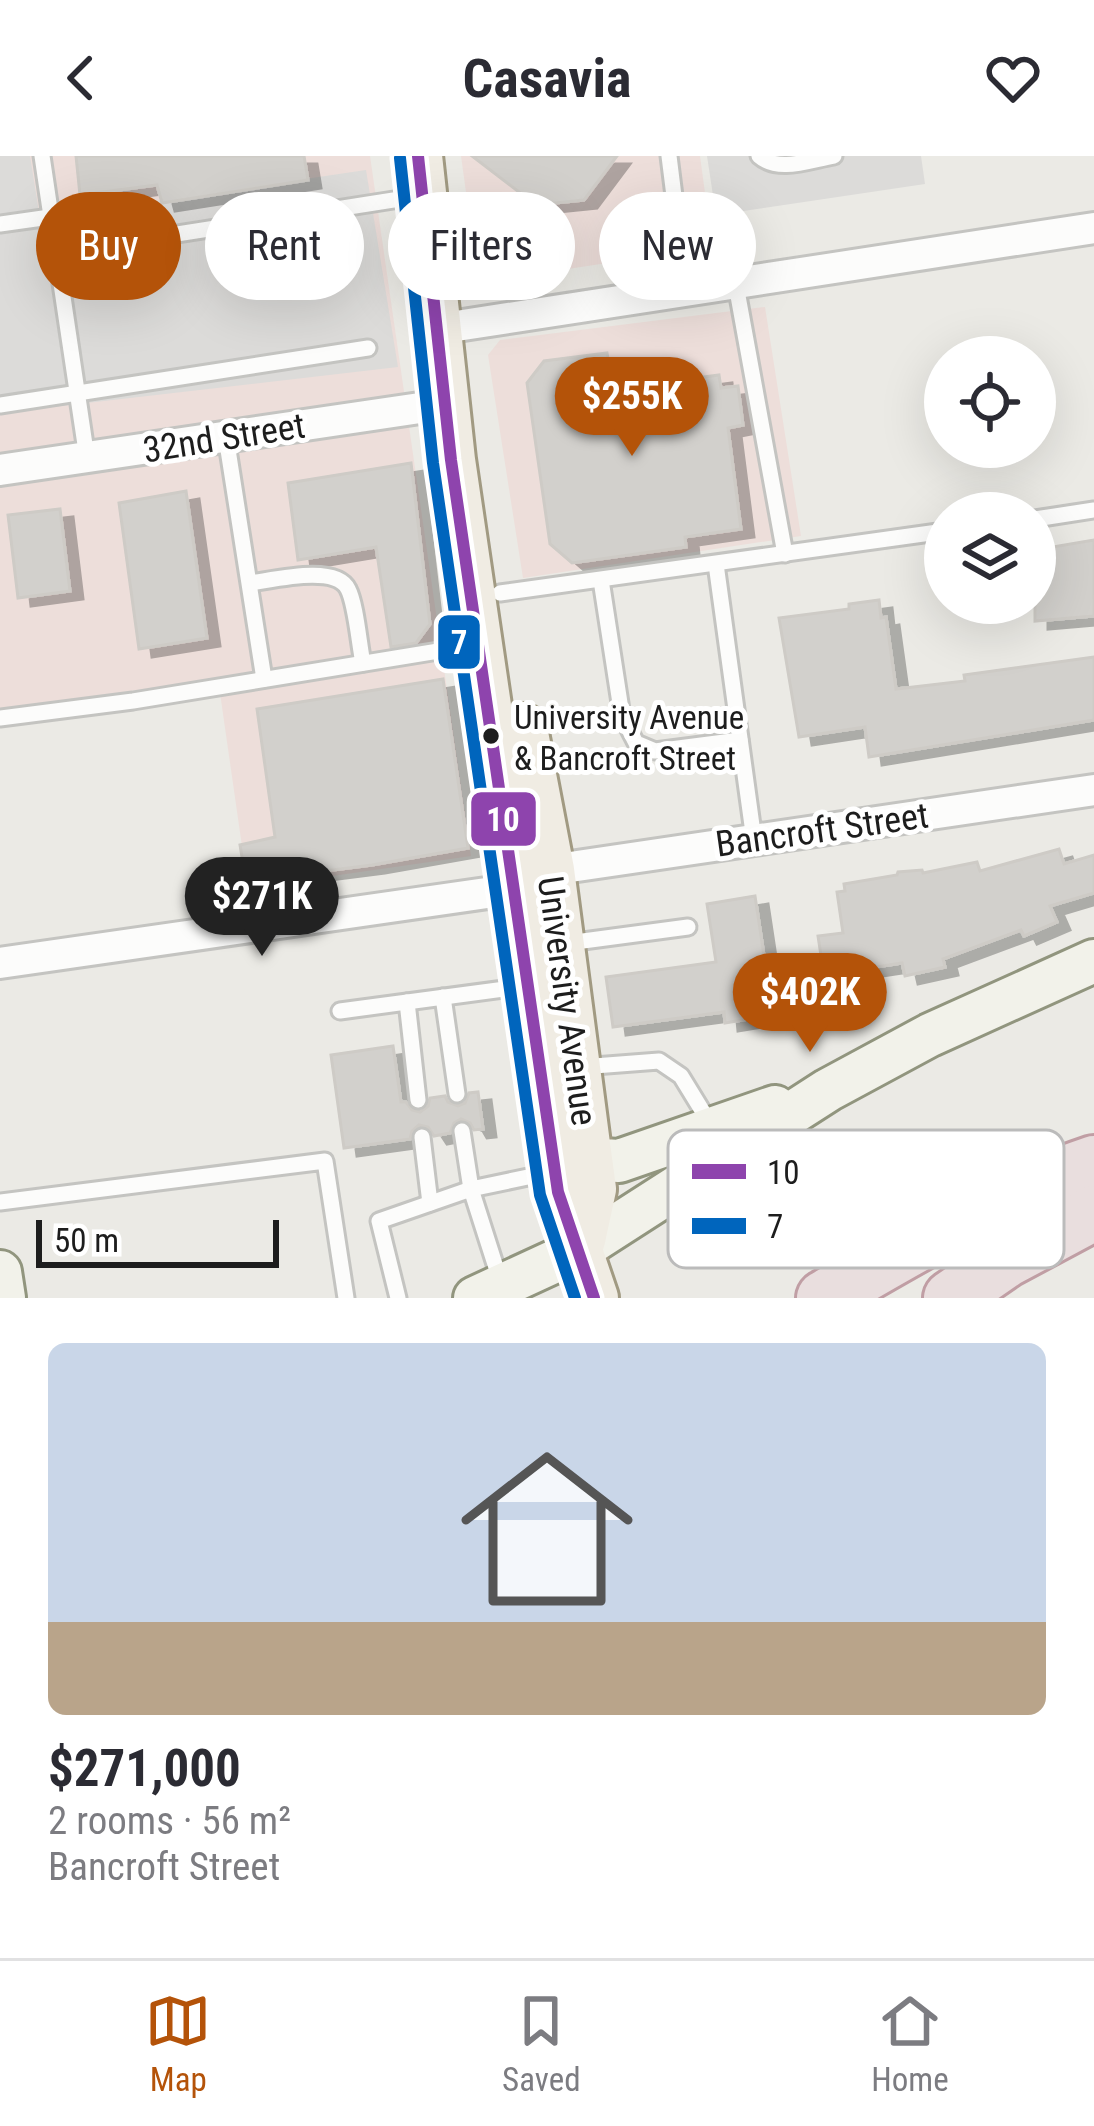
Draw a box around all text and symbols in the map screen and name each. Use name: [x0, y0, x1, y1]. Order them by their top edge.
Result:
icon: back: [48, 45, 114, 111]
icon: heart: [980, 45, 1046, 111]
text: Casavia: [462, 47, 632, 110]
chip: Buy: [36, 192, 181, 300]
chip: Rent: [205, 192, 364, 300]
chip: Filters: [388, 192, 575, 300]
chip: New: [599, 192, 756, 300]
map controls: [924, 336, 1056, 624]
button: locate: [924, 336, 1056, 468]
pin: $255K: [548, 357, 716, 459]
text: $255K: [582, 373, 682, 419]
street label: 32nd Street: [140, 404, 308, 472]
button: layers: [924, 492, 1056, 624]
line badge: 7: [436, 613, 482, 671]
text: 7: [451, 623, 467, 662]
place label: University Avenue & Bancroft Street: [514, 698, 744, 778]
marker: University Avenue & Bancroft Street: [480, 725, 502, 747]
line badge: 10: [469, 790, 538, 848]
street label: Bancroft Street: [713, 794, 931, 866]
text: 10: [486, 800, 520, 839]
pin: $271K: [178, 857, 346, 959]
text: $271K: [212, 873, 312, 919]
street label: University Avenue: [529, 874, 605, 1128]
pin: $402K: [726, 953, 894, 1055]
text: $402K: [760, 969, 860, 1015]
legend: [668, 1130, 1064, 1268]
text: 10: [767, 1153, 800, 1192]
text: 7: [767, 1207, 783, 1246]
scale bar: [36, 1214, 279, 1267]
text: 50 m: [54, 1221, 119, 1260]
icon: home: [439, 1421, 655, 1637]
text: $271,000: [48, 1739, 241, 1798]
text: 2 rooms · 56 m²: [48, 1798, 291, 1844]
text: Bancroft Street: [48, 1844, 280, 1890]
tab: Map: [145, 1988, 211, 2099]
tab: Saved: [502, 1988, 581, 2099]
tab: Home: [871, 1988, 949, 2099]

